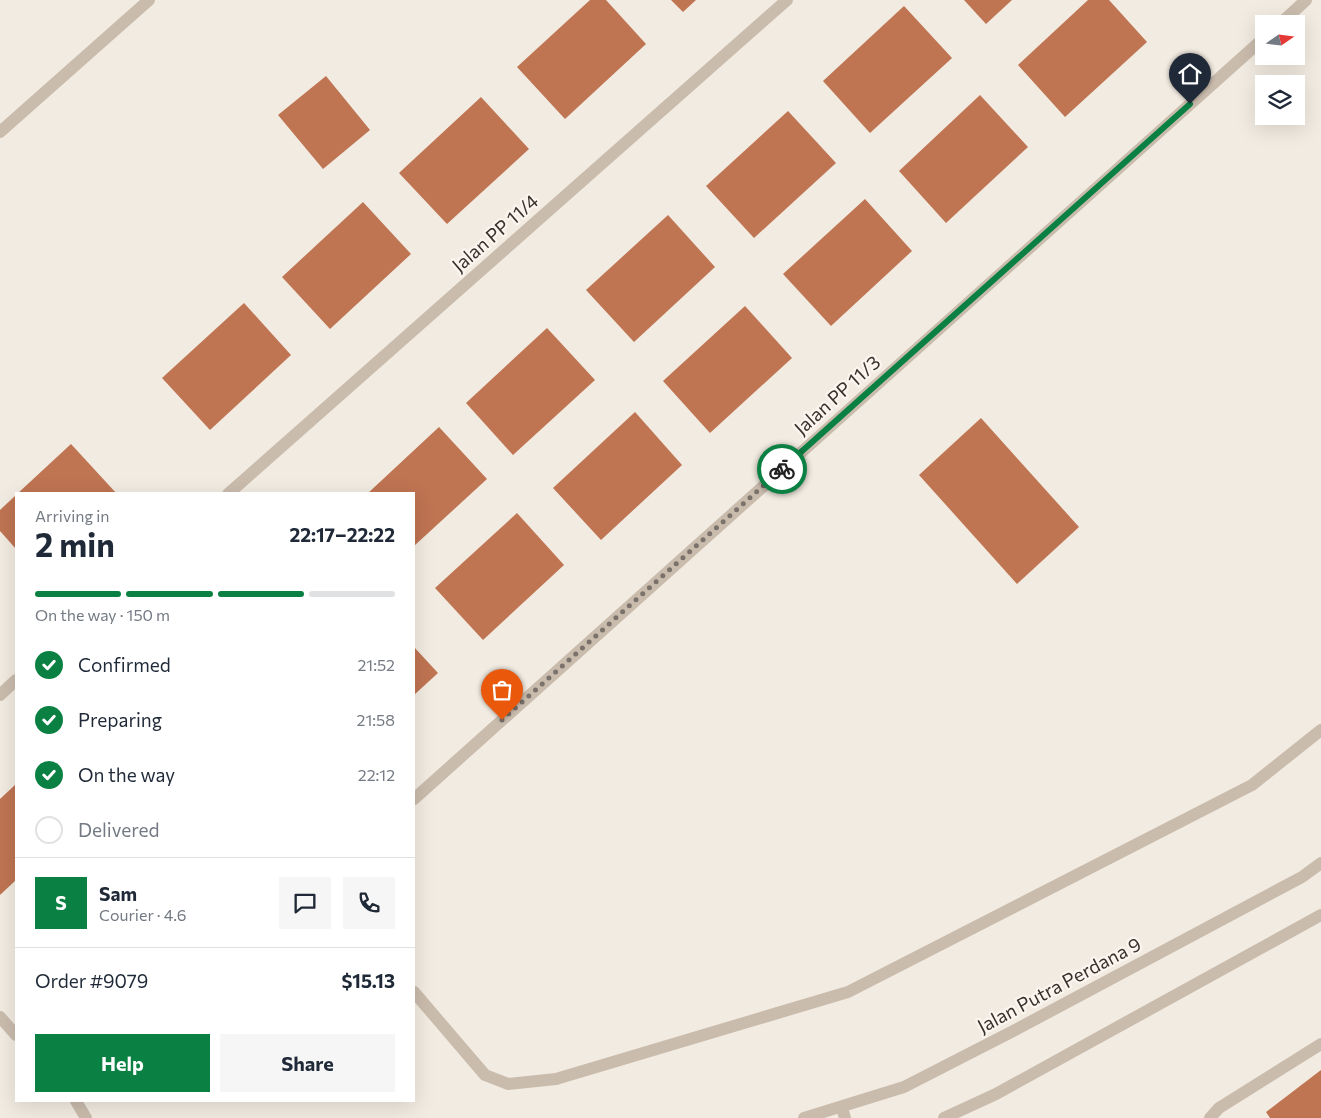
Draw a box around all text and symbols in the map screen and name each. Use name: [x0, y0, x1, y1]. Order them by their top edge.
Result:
north arrow: [1255, 15, 1305, 65]
map controls: [1255, 15, 1305, 125]
pin: [1169, 53, 1211, 104]
icon: home: [1176, 60, 1204, 88]
button: layers: [1255, 75, 1305, 125]
street label: Jalan PP 11/4: [447, 189, 543, 276]
street label: Jalan PP 11/3: [789, 350, 884, 439]
courier: [757, 444, 807, 494]
icon: bike: [768, 455, 796, 483]
text: Arriving in: [35, 506, 109, 525]
text: 22:17–22:22: [289, 523, 395, 546]
text: 2 min: [35, 524, 115, 564]
text: On the way · 150 m: [35, 605, 170, 624]
icon: check: [35, 651, 63, 679]
text: Confirmed: [78, 653, 171, 676]
text: 21:52: [357, 655, 395, 674]
pin: [481, 669, 523, 720]
icon: bag: [488, 676, 516, 704]
icon: check: [35, 706, 63, 734]
text: Preparing: [78, 708, 162, 731]
text: 21:58: [357, 710, 395, 729]
icon: check: [35, 761, 63, 789]
text: On the way: [78, 763, 175, 786]
text: 22:12: [358, 765, 395, 784]
text: Delivered: [78, 818, 159, 841]
button: chat: [279, 877, 331, 929]
button: phone: [343, 877, 395, 929]
text: Sam: [99, 882, 137, 905]
text: S: [55, 891, 67, 914]
text: Courier · 4.6: [99, 905, 186, 924]
street label: Jalan Putra Perdana 9: [973, 932, 1144, 1037]
text: Order #9079: [35, 969, 148, 992]
text: $15.13: [341, 969, 395, 992]
button: Help: [35, 1034, 210, 1092]
button: Share: [220, 1034, 395, 1092]

